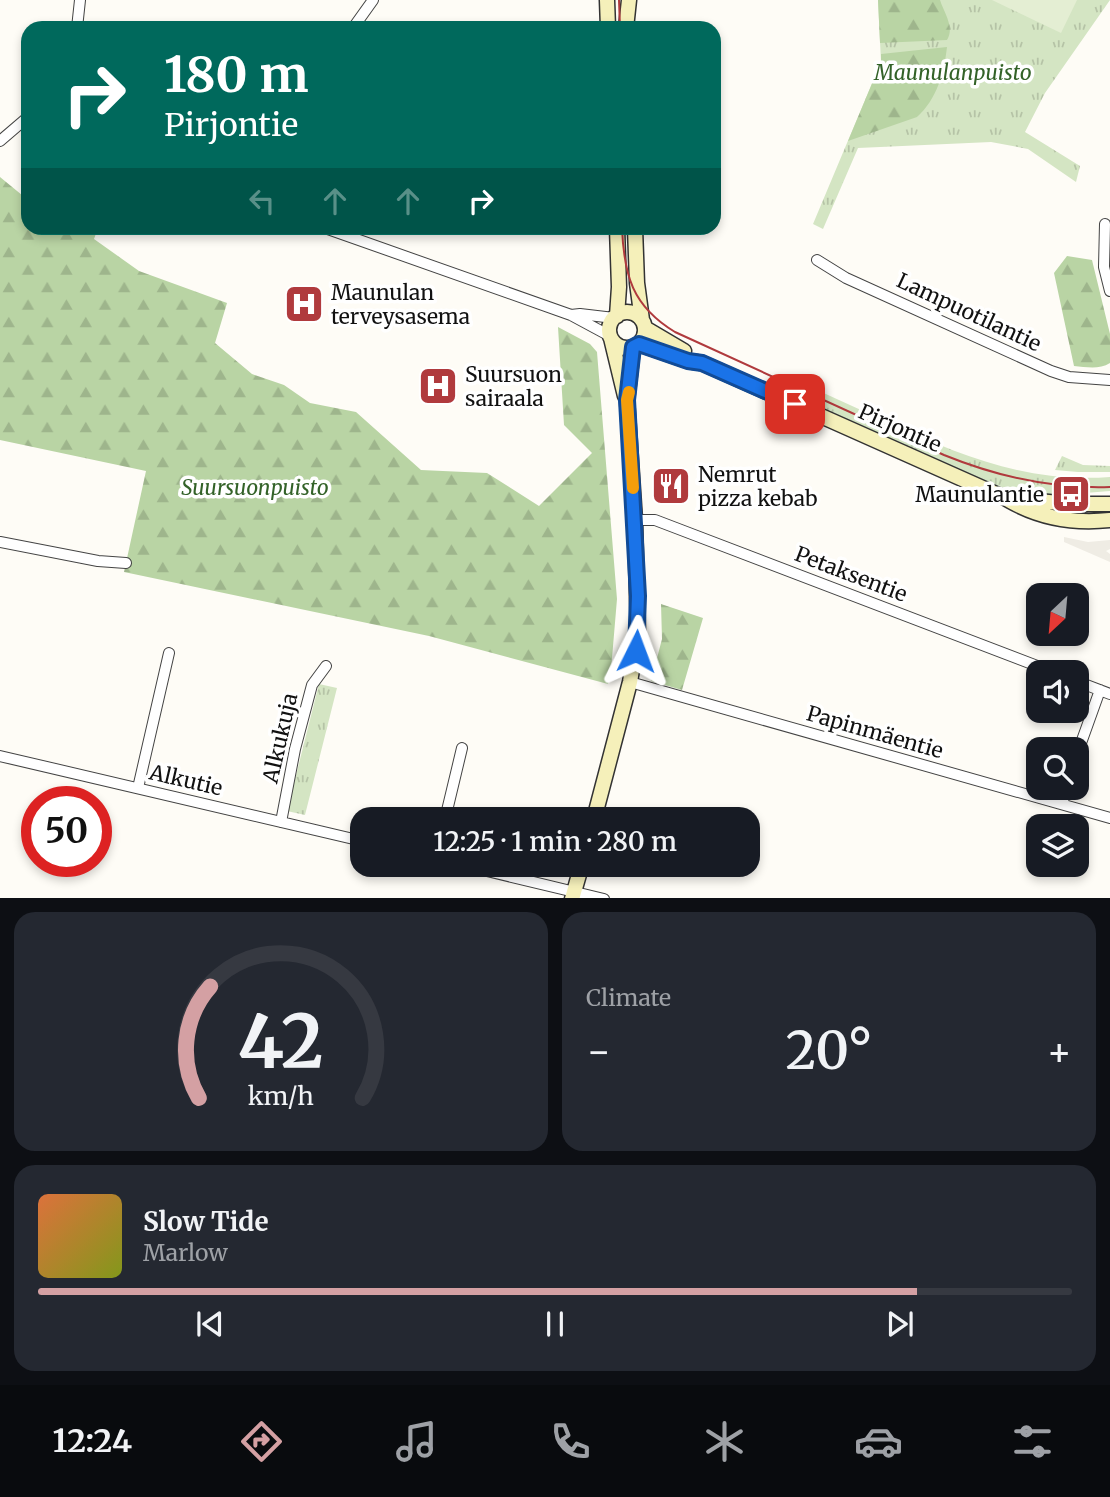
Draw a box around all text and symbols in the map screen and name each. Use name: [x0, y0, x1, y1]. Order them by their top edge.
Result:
text: 180 m: [164, 44, 309, 105]
icon: right: [49, 49, 140, 140]
park label: Maunulanpuisto: [873, 59, 1032, 86]
text: Pirjontie: [164, 105, 298, 145]
icon: left: [243, 182, 281, 220]
icon: ahead: [316, 182, 354, 220]
icon: ahead: [389, 182, 427, 220]
icon: right: [462, 182, 500, 220]
street label: Lampuotilantie: [893, 267, 1046, 357]
place label: Maunulan terveysasema: [331, 279, 470, 330]
hospital icon: Maunulan terveysasema: [283, 283, 325, 325]
place label: Suursuon sairaala: [465, 361, 562, 412]
hospital icon: Suursuon sairaala: [417, 365, 459, 407]
pin: [765, 374, 825, 434]
icon: arrive: [776, 385, 814, 423]
street label: Pirjontie: [854, 398, 946, 458]
place label: Nemrut pizza kebab: [698, 461, 817, 512]
restaurant icon: Nemrut pizza kebab: [650, 465, 692, 507]
bus stop icon: Maunulantie: [1050, 473, 1092, 515]
park label: Suursuonpuisto: [181, 474, 329, 501]
place label: Maunulantie: [915, 481, 1044, 508]
street label: Petaksentie: [791, 540, 911, 608]
north arrow: [1026, 583, 1088, 646]
map controls: [1026, 583, 1089, 877]
position arrow: [599, 614, 673, 688]
button: sound: [1026, 660, 1089, 723]
street label: Alkukuja: [256, 690, 303, 787]
street label: Papinmäentie: [804, 700, 946, 764]
button: search: [1026, 737, 1089, 800]
street label: Alkutie: [146, 758, 225, 801]
speed limit sign: 50: [21, 786, 112, 877]
button: layers: [1026, 814, 1089, 877]
text: 12:25 · 1 min · 280 m: [433, 825, 677, 858]
text: Climate: [586, 983, 671, 1012]
text: 42: [238, 996, 324, 1088]
text: 20°: [786, 1018, 872, 1083]
text: −: [586, 1028, 611, 1075]
text: +: [1047, 1028, 1072, 1075]
text: km/h: [248, 1079, 314, 1111]
text: Slow Tide: [143, 1205, 269, 1238]
text: Marlow: [143, 1238, 228, 1267]
icon: previous: [191, 1305, 229, 1343]
icon: pause: [536, 1305, 574, 1343]
icon: next: [881, 1305, 919, 1343]
icon: directions: [237, 1417, 286, 1466]
icon: music: [392, 1417, 441, 1466]
icon: phone: [546, 1417, 595, 1466]
icon: climate: [700, 1417, 749, 1466]
icon: car: [854, 1417, 903, 1466]
icon: filters: [1008, 1417, 1057, 1466]
text: 12:24: [53, 1421, 132, 1461]

